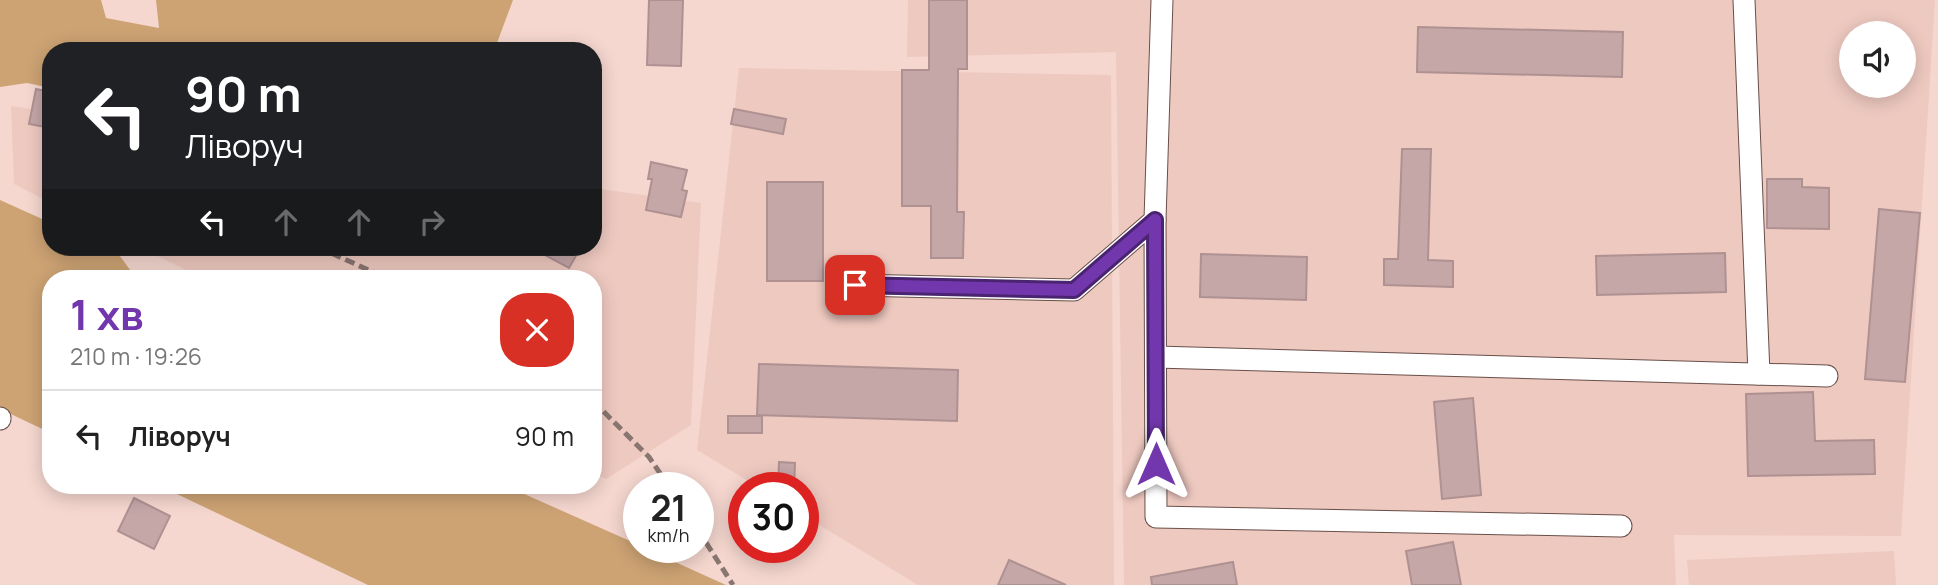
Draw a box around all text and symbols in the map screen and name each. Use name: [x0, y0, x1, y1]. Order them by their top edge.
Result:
map controls: [1839, 21, 1916, 98]
button: sound: [1839, 21, 1916, 98]
text: 90 m: [185, 60, 302, 127]
icon: left: [70, 70, 161, 161]
text: Ліворуч: [185, 124, 304, 168]
icon: left: [194, 203, 232, 241]
icon: ahead: [267, 203, 305, 241]
icon: ahead: [340, 203, 378, 241]
icon: right: [413, 203, 451, 241]
pin: [825, 255, 885, 315]
icon: arrive: [836, 266, 874, 304]
text: 1 хв: [70, 285, 144, 343]
button: close: [500, 293, 574, 367]
text: 210 m · 19:26: [70, 340, 202, 372]
icon: left: [70, 417, 108, 455]
text: Ліворуч: [129, 418, 231, 454]
text: 90 m: [515, 418, 574, 454]
position arrow: [1119, 427, 1193, 501]
speed limit sign: 30: [728, 472, 819, 563]
text: 21: [650, 484, 687, 532]
text: km/h: [648, 523, 689, 547]

